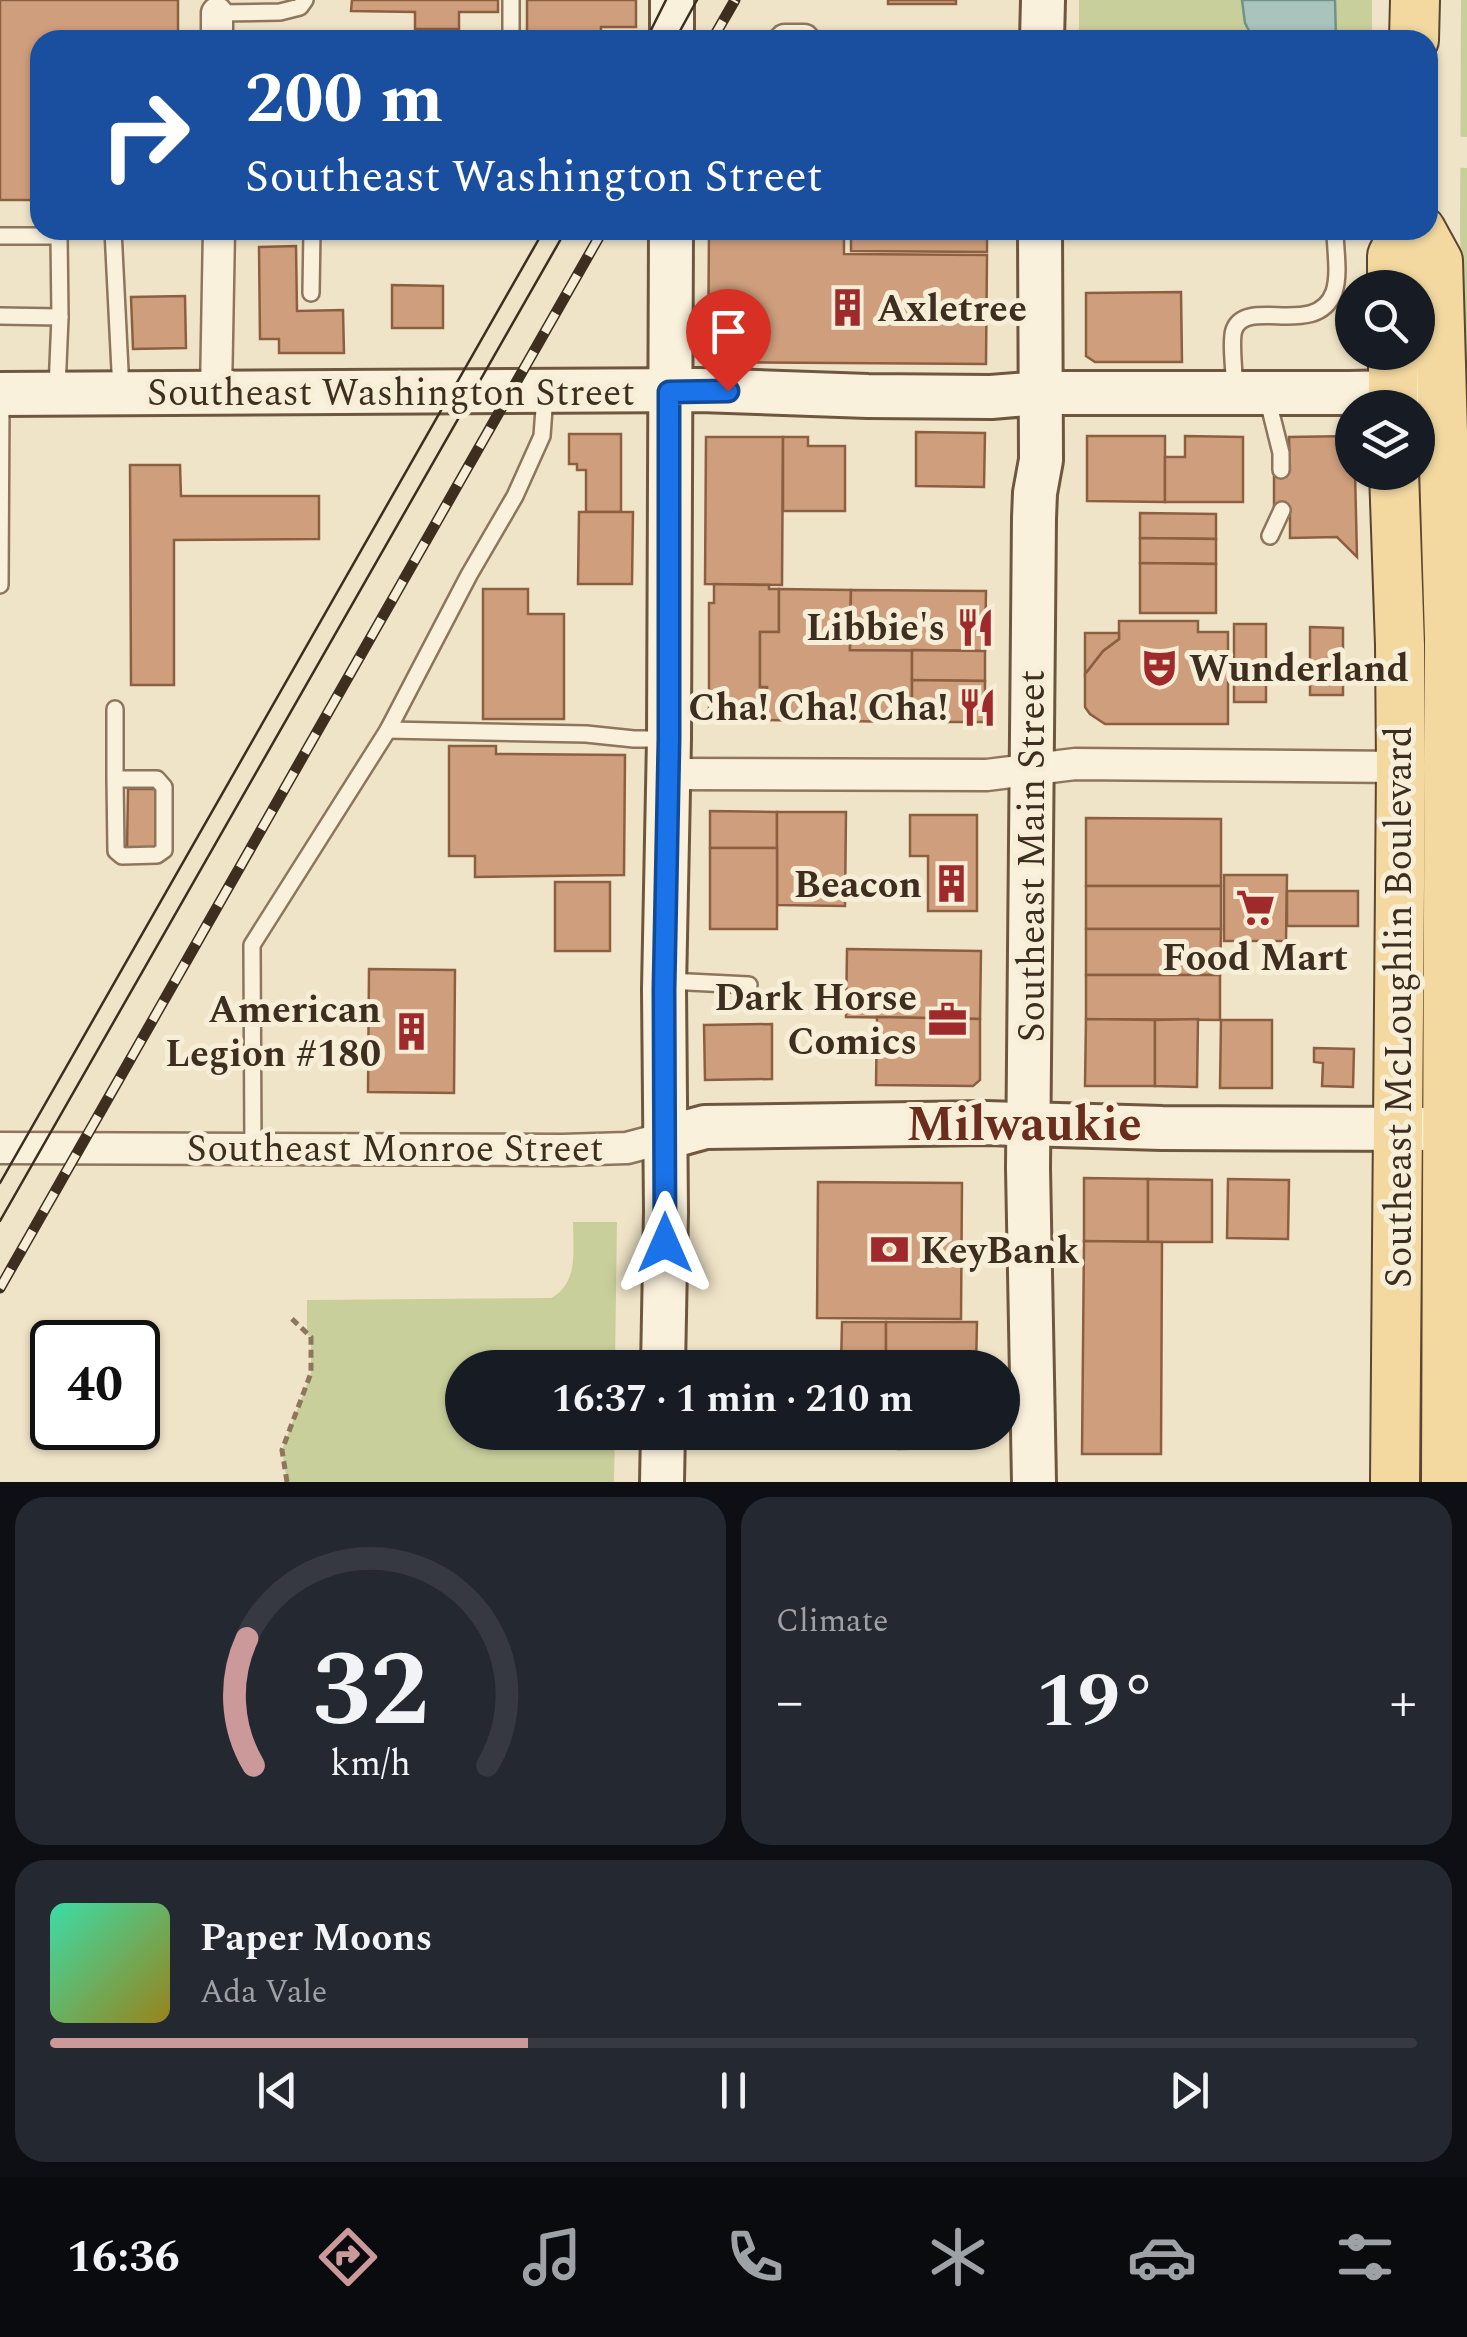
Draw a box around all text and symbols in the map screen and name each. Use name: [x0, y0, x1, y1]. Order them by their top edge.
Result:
text: 200 m: [245, 47, 443, 153]
icon: right: [80, 70, 210, 200]
text: Southeast Washington Street: [245, 143, 823, 212]
map controls: [1335, 270, 1435, 490]
button: search: [1335, 270, 1435, 370]
place label: Axletree: [877, 281, 1027, 339]
building icon: Axletree: [826, 287, 868, 329]
pin: [686, 289, 771, 392]
icon: arrive: [701, 304, 756, 359]
street label: Southeast Washington Street: [147, 365, 635, 423]
button: layers: [1335, 390, 1435, 490]
place label: Libbie's: [806, 600, 945, 658]
restaurant icon: Libbie's: [954, 606, 996, 648]
place label: Wunderland: [1189, 641, 1409, 699]
theatre icon: Wunderland: [1138, 647, 1180, 689]
street label: Southeast Main Street: [1004, 670, 1062, 1042]
place label: Cha! Cha! Cha!: [688, 680, 948, 738]
restaurant icon: Cha! Cha! Cha!: [957, 686, 999, 728]
street label: Southeast McLoughlin Boulevard: [1371, 726, 1429, 1288]
place label: Beacon: [794, 857, 922, 915]
building icon: Beacon: [931, 863, 973, 905]
supermarket icon: Food Mart: [1234, 887, 1276, 929]
place label: Food Mart: [1162, 930, 1348, 988]
place label: Dark Horse Comics: [714, 970, 917, 1072]
place label: American Legion #180: [165, 982, 381, 1084]
office icon: Dark Horse Comics: [926, 998, 968, 1040]
building icon: American Legion #180: [390, 1010, 432, 1052]
district label: Milwaukie: [906, 1089, 1142, 1162]
street label: Southeast Monroe Street: [187, 1121, 603, 1179]
position arrow: [613, 1191, 717, 1295]
place label: KeyBank: [920, 1223, 1079, 1281]
bank icon: KeyBank: [869, 1229, 911, 1271]
speed limit sign: 40: [30, 1320, 160, 1450]
text: 16:37 · 1 min · 210 m: [552, 1371, 913, 1429]
text: Climate: [776, 1597, 888, 1646]
text: 32: [312, 1613, 429, 1771]
text: 19°: [1036, 1646, 1157, 1760]
text: −: [776, 1661, 804, 1744]
text: +: [1389, 1661, 1417, 1744]
text: km/h: [330, 1737, 411, 1792]
text: Paper Moons: [200, 1910, 432, 1968]
text: Ada Vale: [200, 1968, 327, 2017]
icon: previous: [250, 2063, 305, 2118]
icon: pause: [706, 2063, 761, 2118]
icon: next: [1162, 2063, 1217, 2118]
icon: directions: [313, 2222, 383, 2292]
icon: music: [517, 2222, 587, 2292]
icon: phone: [720, 2222, 790, 2292]
icon: climate: [923, 2222, 993, 2292]
icon: car: [1127, 2222, 1197, 2292]
icon: filters: [1330, 2222, 1400, 2292]
text: 16:36: [67, 2223, 180, 2292]

